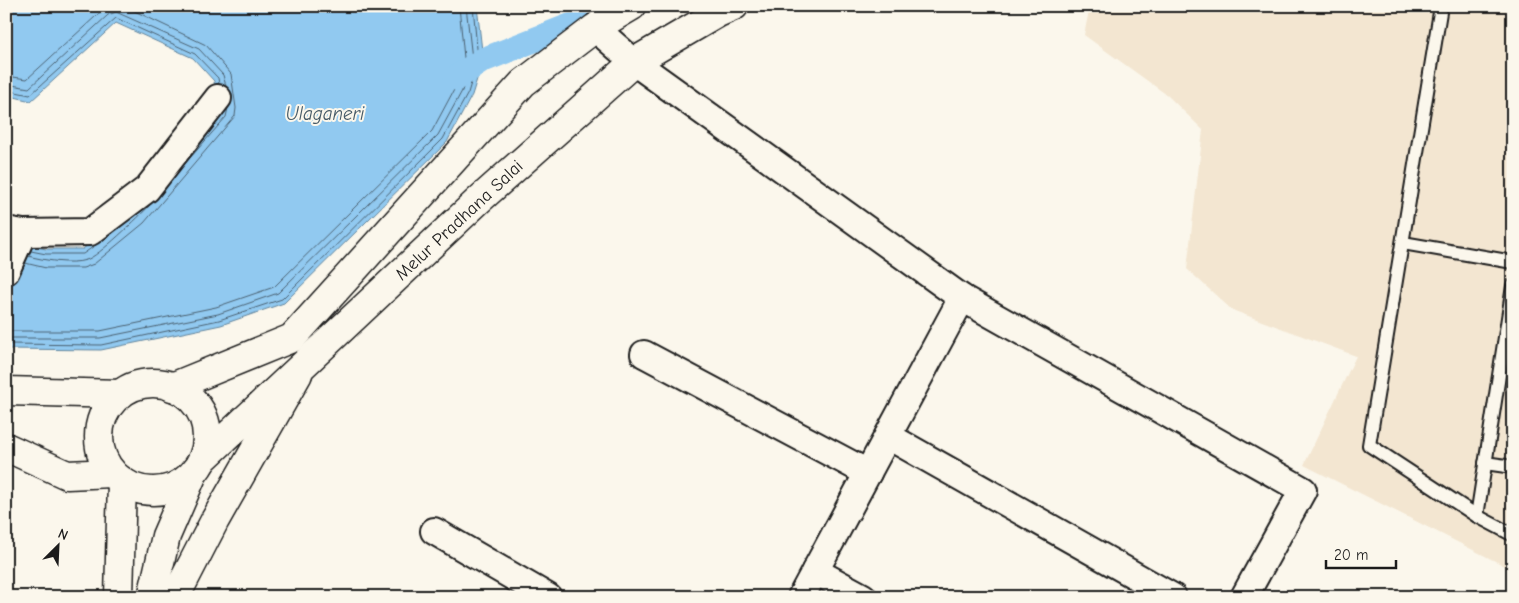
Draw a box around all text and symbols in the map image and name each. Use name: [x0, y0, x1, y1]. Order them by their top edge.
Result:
water label: Ulaganeri: [286, 103, 365, 125]
street label: Melur Pradhana Salai: [391, 156, 528, 285]
north arrow: [32, 520, 82, 570]
text: N: [55, 525, 71, 544]
scale bar: [1326, 538, 1396, 570]
text: 20 m: [1334, 546, 1368, 564]

